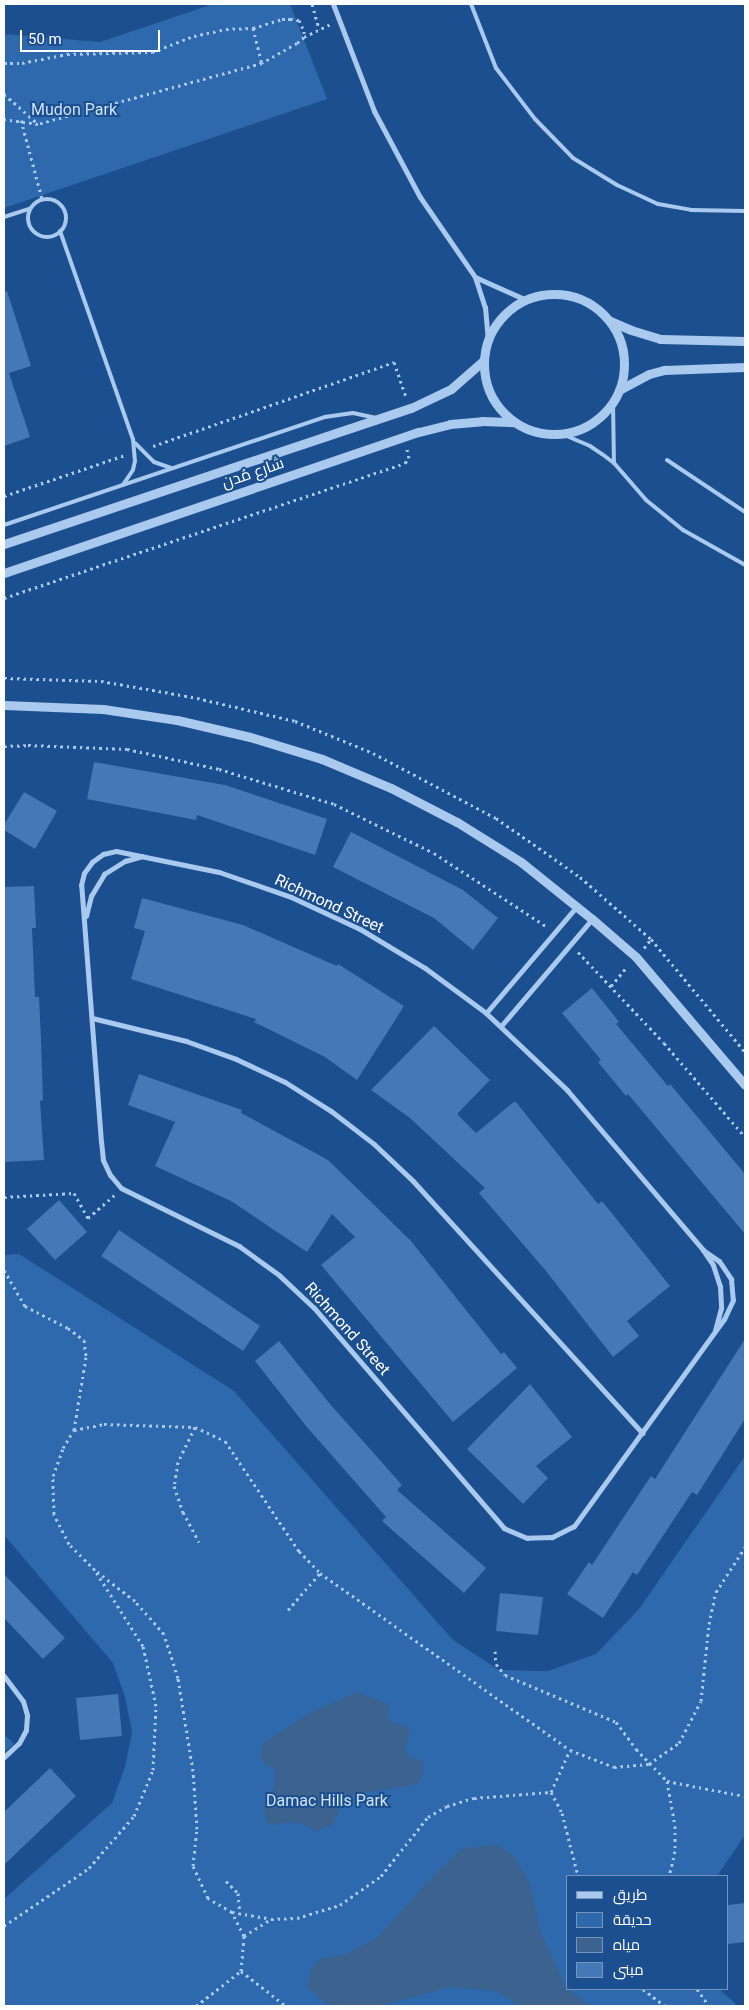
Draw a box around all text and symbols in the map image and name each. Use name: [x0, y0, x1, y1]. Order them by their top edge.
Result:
scale bar: [22, 20, 162, 52]
text: 50 m: [28, 30, 62, 48]
park label: Mudon Park: [31, 100, 117, 120]
street label: شارع مُدن: [219, 453, 287, 493]
street label: Richmond Street: [271, 870, 387, 938]
street label: Richmond Street: [300, 1279, 394, 1379]
park label: Damac Hills Park: [266, 1791, 388, 1811]
legend: [566, 1875, 729, 1990]
text: طريق: [613, 1886, 647, 1904]
text: حديقة: [613, 1911, 652, 1929]
text: مياه: [613, 1936, 640, 1954]
text: مبنى: [613, 1961, 644, 1979]

